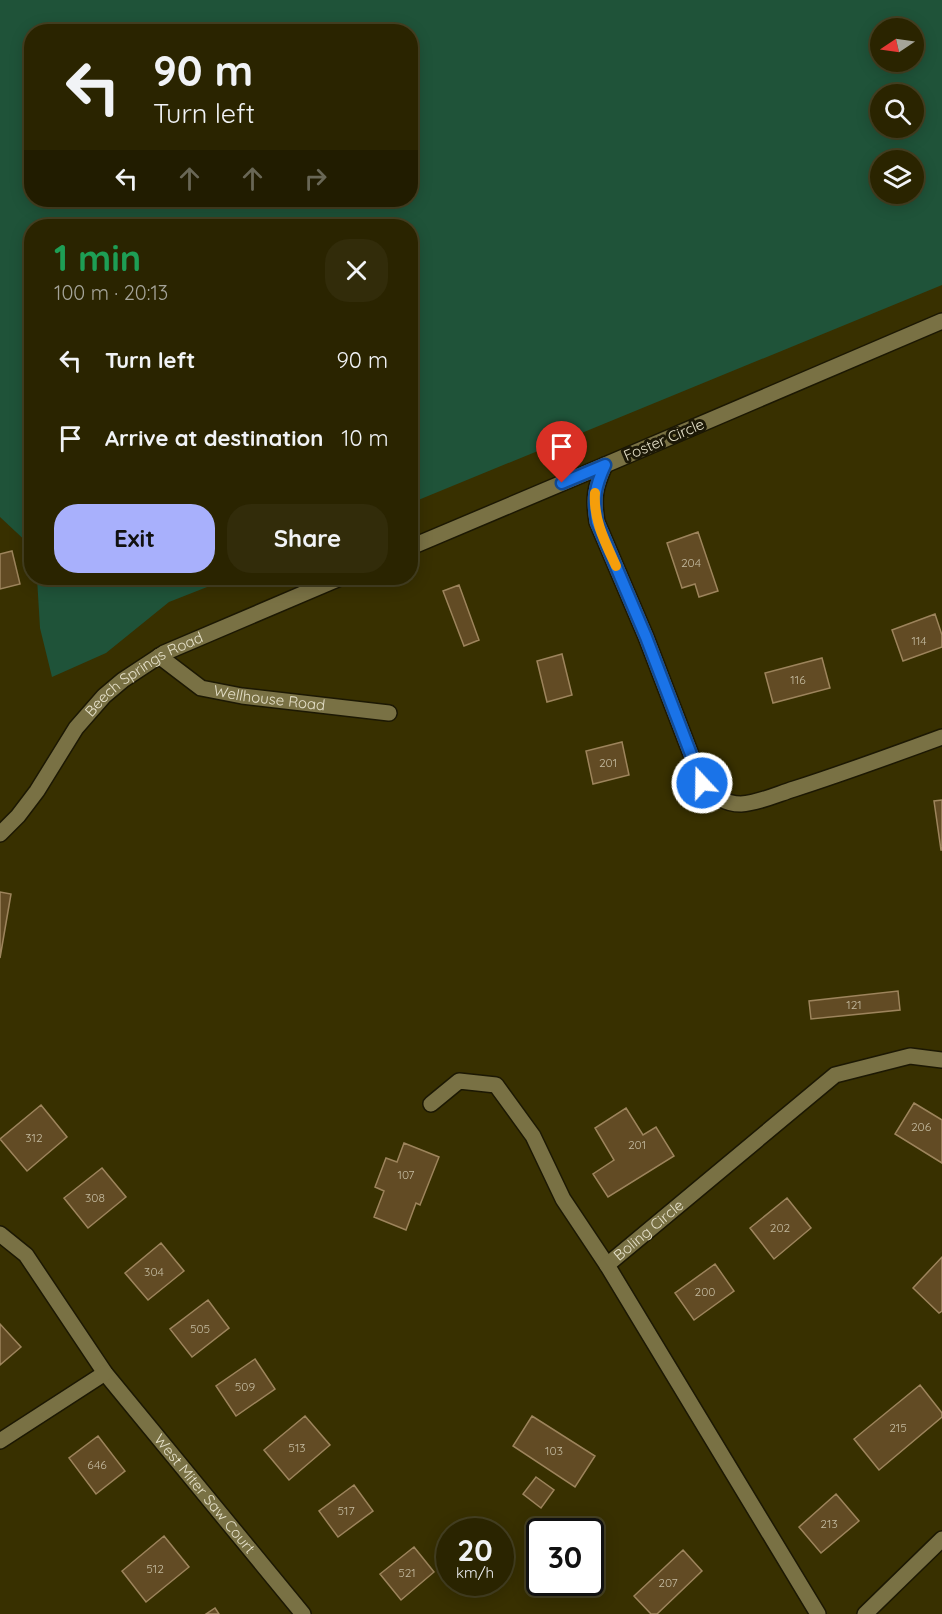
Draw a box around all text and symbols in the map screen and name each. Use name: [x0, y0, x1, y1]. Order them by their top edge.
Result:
north arrow: [870, 18, 924, 72]
map controls: [870, 18, 924, 204]
text: 90 m: [153, 44, 253, 97]
icon: left: [54, 48, 132, 126]
button: search: [870, 84, 924, 138]
text: Turn left: [153, 96, 255, 130]
button: layers: [870, 150, 924, 204]
icon: left: [110, 162, 143, 195]
icon: ahead: [173, 162, 206, 195]
icon: ahead: [236, 162, 269, 195]
icon: right: [299, 162, 332, 195]
text: 1 min: [54, 235, 141, 280]
button: close: [325, 239, 388, 302]
text: 100 m · 20:13: [54, 280, 168, 305]
icon: left: [54, 344, 87, 377]
text: Turn left: [105, 346, 195, 374]
text: 90 m: [337, 346, 388, 374]
street label: Foster Circle: [621, 414, 707, 465]
pin: [536, 421, 587, 483]
icon: arrive: [54, 422, 87, 455]
text: Arrive at destination: [105, 424, 323, 452]
text: 10 m: [341, 424, 389, 452]
icon: arrive: [545, 430, 578, 463]
button: Exit: [54, 504, 215, 573]
button: Share: [227, 504, 388, 573]
house number: 204: [681, 555, 701, 570]
street label: Beech Springs Road: [80, 627, 206, 720]
house number: 114: [911, 633, 927, 648]
house number: 116: [790, 672, 806, 687]
street label: Wellhouse Road: [212, 681, 326, 715]
position arrow: [670, 751, 734, 815]
house number: 201: [599, 755, 617, 770]
house number: 121: [846, 997, 862, 1012]
house number: 206: [911, 1119, 932, 1134]
house number: 312: [25, 1130, 43, 1145]
house number: 201: [628, 1137, 646, 1152]
house number: 107: [397, 1167, 415, 1182]
house number: 308: [85, 1190, 105, 1205]
street label: Boling Circle: [609, 1195, 687, 1265]
house number: 202: [770, 1220, 791, 1235]
house number: 304: [144, 1264, 164, 1279]
house number: 200: [695, 1284, 715, 1299]
house number: 505: [190, 1321, 210, 1336]
house number: 509: [235, 1379, 255, 1394]
house number: 215: [889, 1420, 907, 1435]
street label: West Miter Saw Court: [150, 1430, 259, 1557]
house number: 513: [288, 1440, 306, 1455]
house number: 103: [545, 1443, 563, 1458]
house number: 646: [87, 1457, 107, 1472]
house number: 517: [337, 1503, 355, 1518]
house number: 213: [820, 1516, 838, 1531]
speed limit sign: 30: [526, 1518, 604, 1596]
text: 20: [457, 1531, 493, 1569]
house number: 512: [146, 1561, 164, 1576]
text: km/h: [456, 1563, 494, 1582]
house number: 521: [398, 1565, 416, 1580]
house number: 207: [658, 1575, 678, 1590]

